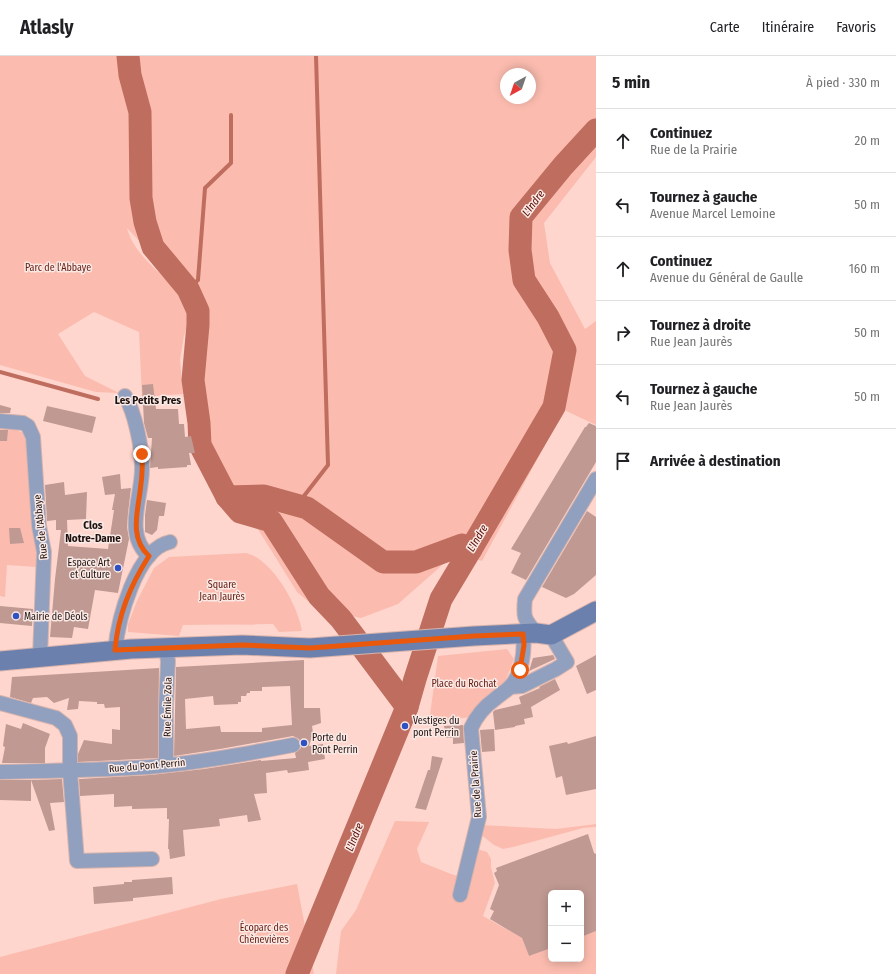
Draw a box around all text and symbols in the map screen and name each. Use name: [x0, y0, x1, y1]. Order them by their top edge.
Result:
text: Atlasly: [20, 16, 74, 39]
text: Carte: [710, 19, 740, 36]
text: Itinéraire: [762, 19, 814, 36]
text: Favoris: [836, 19, 876, 36]
north arrow: [500, 68, 536, 104]
text: 5 min: [612, 72, 650, 93]
text: À pied · 330 m: [806, 75, 880, 90]
text: Continuez: [650, 124, 712, 142]
icon: ahead: [612, 130, 634, 152]
text: 20 m: [854, 133, 880, 148]
text: Rue de la Prairie: [650, 142, 737, 157]
water label: L'Indre: [519, 188, 547, 219]
text: Tournez à gauche: [650, 188, 757, 206]
icon: left: [612, 194, 634, 216]
text: 50 m: [854, 197, 880, 212]
text: Avenue Marcel Lemoine: [650, 206, 775, 221]
text: Continuez: [650, 252, 712, 270]
icon: ahead: [612, 258, 634, 280]
text: 160 m: [849, 261, 880, 276]
park label: Parc de l'Abbaye: [25, 262, 91, 274]
text: Avenue du Général de Gaulle: [650, 270, 803, 285]
text: Tournez à droite: [650, 316, 751, 334]
icon: right: [612, 322, 634, 344]
text: 50 m: [854, 325, 880, 340]
text: Rue Jean Jaurès: [650, 334, 732, 349]
text: Tournez à gauche: [650, 380, 757, 398]
icon: left: [612, 386, 634, 408]
text: 50 m: [854, 389, 880, 404]
district label: Les Petits Pres: [115, 394, 181, 407]
text: Rue Jean Jaurès: [650, 398, 732, 413]
route end: [133, 445, 151, 463]
icon: arrive: [612, 450, 634, 472]
text: Arrivée à destination: [650, 452, 781, 470]
street label: Rue de l'Abbaye: [32, 494, 50, 560]
district label: Clos Notre-Dame: [65, 519, 121, 545]
water label: L'Indre: [464, 522, 491, 554]
place label: Espace Art et Culture: [68, 557, 111, 581]
marker: Espace Art et Culture: [113, 563, 123, 573]
park label: Square Jean Jaurès: [199, 579, 245, 603]
marker: Mairie de Déols: [11, 611, 21, 621]
place label: Mairie de Déols: [24, 611, 87, 623]
route start: [511, 661, 529, 679]
street label: Rue Émile Zola: [159, 677, 175, 737]
park label: Place du Rochat: [431, 678, 497, 690]
place label: Vestiges du pont Perrin: [413, 715, 460, 739]
marker: Vestiges du pont Perrin: [400, 721, 410, 731]
place label: Porte du Pont Perrin: [312, 732, 358, 756]
marker: Porte du Pont Perrin: [299, 738, 309, 748]
street label: Rue de la Prairie: [468, 750, 484, 818]
street label: Rue du Pont Perrin: [108, 757, 186, 775]
water label: L'Indre: [343, 821, 366, 853]
map controls: [548, 890, 584, 962]
button: +: [548, 890, 584, 926]
park label: Écoparc des Chènevières: [239, 920, 289, 946]
button: −: [548, 926, 584, 962]

